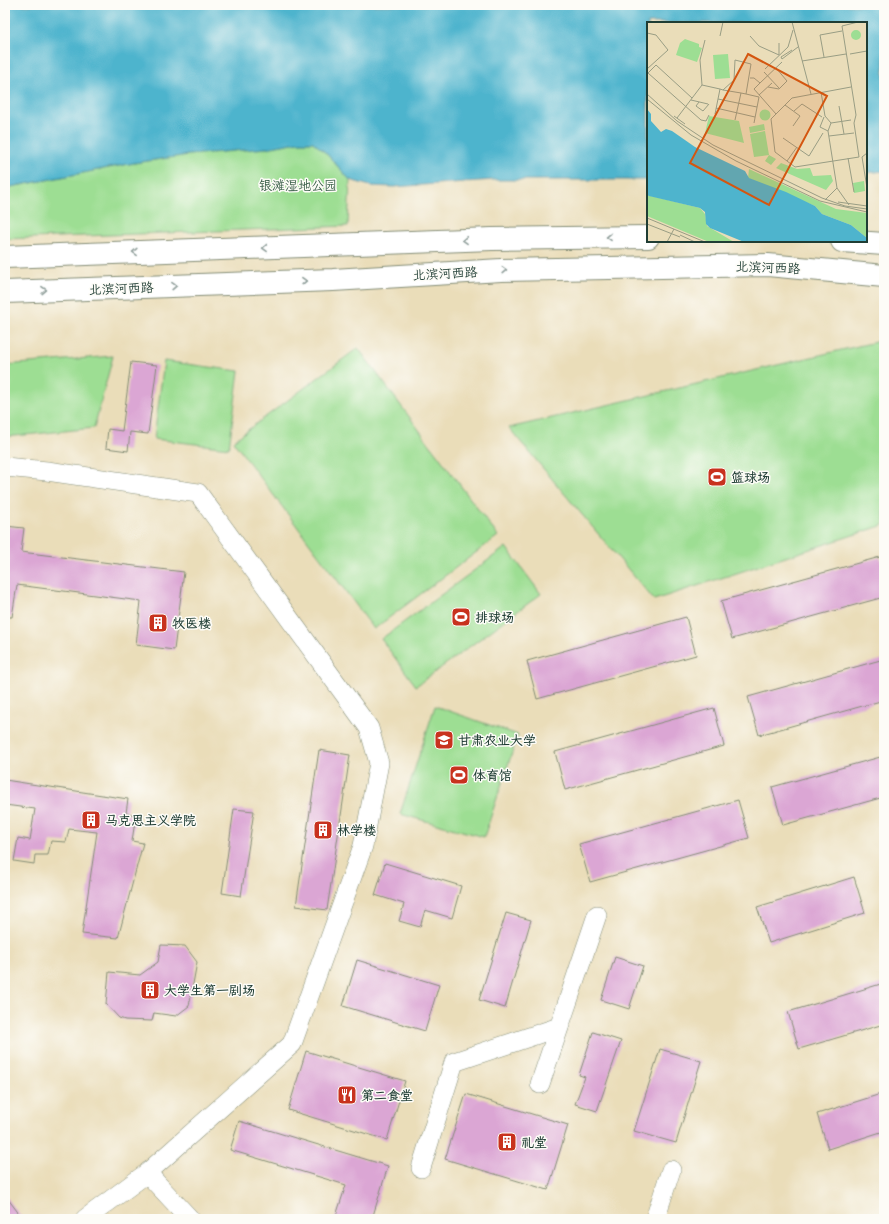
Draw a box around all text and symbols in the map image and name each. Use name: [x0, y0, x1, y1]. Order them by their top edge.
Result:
inset map: [647, 22, 867, 242]
park label: 银滩湿地公园: [259, 177, 337, 196]
one-way arrow: [606, 233, 612, 241]
one-way arrow: [462, 236, 468, 244]
one-way arrow: [262, 243, 268, 252]
one-way arrow: [132, 248, 138, 257]
street label: 北滨河西路: [735, 258, 801, 279]
street label: 北滨河西路: [412, 263, 478, 286]
one-way arrow: [501, 266, 507, 275]
one-way arrow: [301, 277, 307, 285]
street label: 北滨河西路: [88, 279, 154, 300]
one-way arrow: [171, 282, 177, 290]
one-way arrow: [41, 286, 47, 295]
sports icon: 篮球场: [706, 466, 728, 488]
place label: 篮球场: [731, 469, 770, 488]
sports icon: 排球场: [450, 606, 472, 628]
place label: 排球场: [475, 609, 514, 628]
building icon: 牧医楼: [147, 612, 169, 634]
place label: 牧医楼: [172, 615, 211, 634]
school or university icon: 甘肃农业大学: [433, 729, 455, 751]
place label: 甘肃农业大学: [458, 732, 536, 751]
sports icon: 体育馆: [448, 764, 470, 786]
place label: 体育馆: [473, 767, 512, 786]
building icon: 马克思主义学院: [80, 809, 102, 831]
place label: 马克思主义学院: [105, 812, 196, 831]
building icon: 林学楼: [312, 819, 334, 841]
place label: 林学楼: [337, 822, 376, 841]
building icon: 大学生第一剧场: [139, 979, 161, 1001]
place label: 大学生第一剧场: [164, 982, 255, 1001]
restaurant icon: 第二食堂: [336, 1084, 358, 1106]
place label: 第二食堂: [361, 1087, 413, 1106]
building icon: 礼堂: [496, 1131, 518, 1153]
place label: 礼堂: [521, 1134, 547, 1153]

